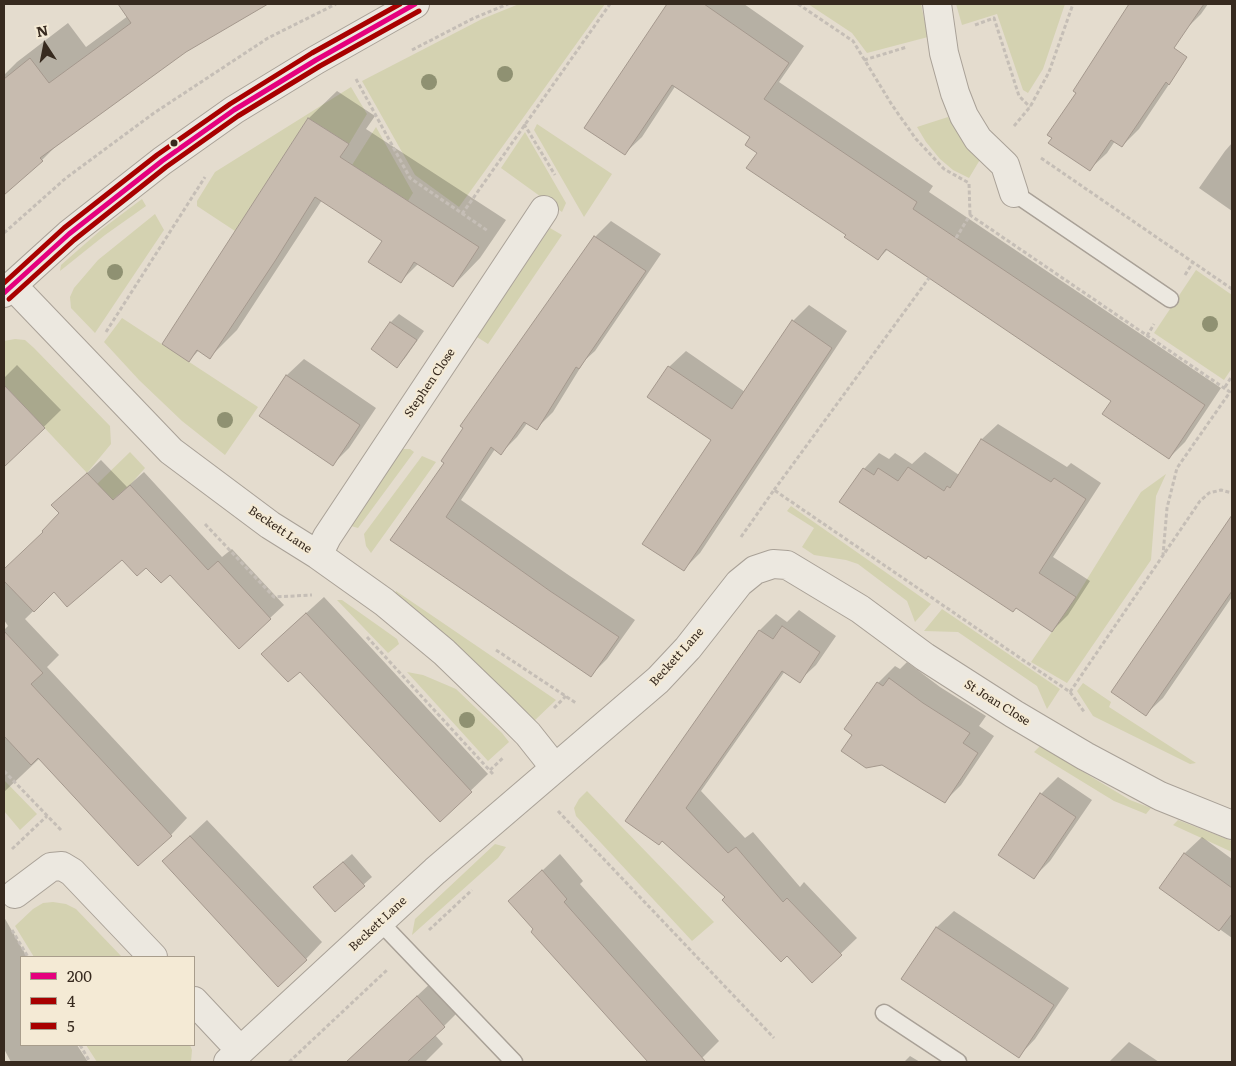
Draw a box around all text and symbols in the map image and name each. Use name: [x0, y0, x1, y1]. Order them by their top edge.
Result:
text: N: [34, 19, 50, 41]
north arrow: [20, 20, 70, 70]
unlabelled marker: [169, 138, 179, 148]
street label: Stephen Close: [402, 346, 458, 420]
street label: Beckett Lane: [246, 503, 314, 557]
street label: Beckett Lane: [647, 625, 707, 689]
street label: St Joan Close: [961, 677, 1033, 729]
street label: Beckett Lane: [346, 894, 410, 954]
legend: [20, 956, 195, 1046]
text: 200: [67, 964, 92, 987]
text: 4: [67, 989, 75, 1012]
text: 5: [67, 1014, 75, 1037]

